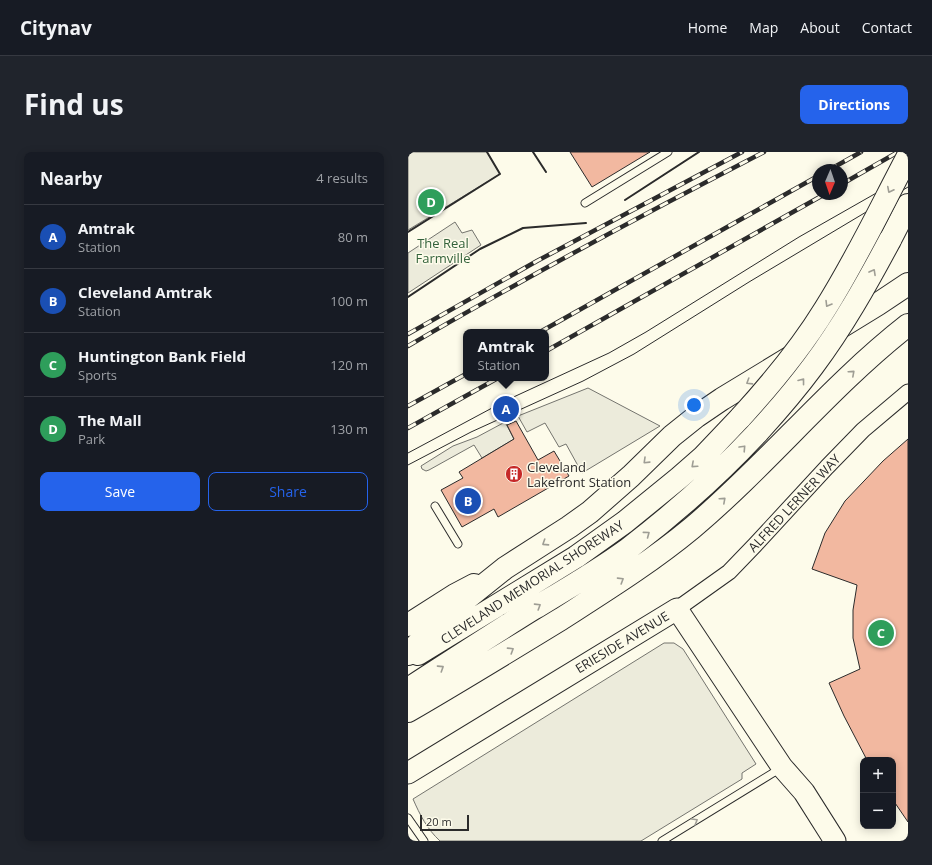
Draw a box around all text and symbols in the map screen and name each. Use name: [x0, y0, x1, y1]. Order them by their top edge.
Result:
text: Citynav: [20, 15, 92, 41]
text: Home: [688, 18, 727, 37]
text: Map: [749, 18, 778, 37]
text: About: [800, 18, 840, 37]
text: Contact: [862, 18, 912, 37]
text: Find us: [24, 85, 124, 123]
button: Directions: [800, 85, 908, 124]
north arrow: [812, 164, 848, 200]
text: Nearby: [40, 167, 102, 190]
text: 4 results: [316, 169, 368, 187]
one-way arrow: [887, 186, 895, 194]
pin: D: [418, 187, 444, 217]
text: Amtrak: [78, 218, 135, 238]
text: A: [49, 228, 57, 246]
text: 80 m: [338, 228, 368, 246]
park label: The Real Farmville: [416, 234, 470, 267]
text: Station: [78, 238, 121, 256]
one-way arrow: [868, 269, 875, 276]
text: Cleveland Amtrak: [78, 282, 212, 302]
text: B: [49, 292, 57, 310]
text: 100 m: [330, 292, 368, 310]
one-way arrow: [825, 300, 832, 307]
text: Station: [78, 302, 121, 320]
popup: [463, 329, 549, 381]
text: Amtrak: [478, 336, 534, 356]
text: Huntington Bank Field: [78, 346, 246, 366]
text: C: [49, 356, 57, 374]
text: 120 m: [330, 356, 368, 374]
text: Station: [478, 356, 520, 374]
text: Sports: [78, 366, 117, 384]
one-way arrow: [847, 370, 855, 378]
one-way arrow: [746, 378, 753, 385]
one-way arrow: [797, 378, 804, 385]
pin: A: [493, 394, 519, 424]
your location: [684, 395, 704, 415]
text: The Mall: [78, 410, 142, 430]
text: D: [48, 420, 58, 438]
text: 130 m: [330, 420, 368, 438]
text: Park: [78, 430, 105, 448]
one-way arrow: [739, 445, 746, 453]
street label: ALFRED LERNER WAY: [744, 450, 845, 556]
one-way arrow: [643, 456, 651, 464]
place label: Cleveland Lakefront Station: [527, 458, 631, 491]
one-way arrow: [691, 460, 699, 468]
building icon: Cleveland Lakefront Station: [504, 464, 524, 484]
button: Save: [40, 472, 200, 511]
button: Share: [208, 472, 368, 511]
pin: B: [455, 486, 481, 516]
one-way arrow: [719, 498, 726, 505]
street label: CLEVELAND MEMORIAL SHOREWAY: [437, 515, 628, 648]
one-way arrow: [642, 532, 649, 539]
one-way arrow: [542, 538, 549, 545]
one-way arrow: [617, 577, 624, 585]
one-way arrow: [534, 604, 541, 611]
street label: ERIESIDE AVENUE: [572, 607, 672, 677]
pin: C: [868, 618, 894, 648]
one-way arrow: [507, 647, 514, 654]
one-way arrow: [437, 665, 444, 672]
map controls: [860, 757, 896, 829]
button: +: [860, 757, 896, 793]
button: −: [860, 793, 896, 829]
scale bar: [420, 813, 469, 832]
text: 20 m: [426, 814, 452, 829]
one-way arrow: [691, 818, 698, 825]

